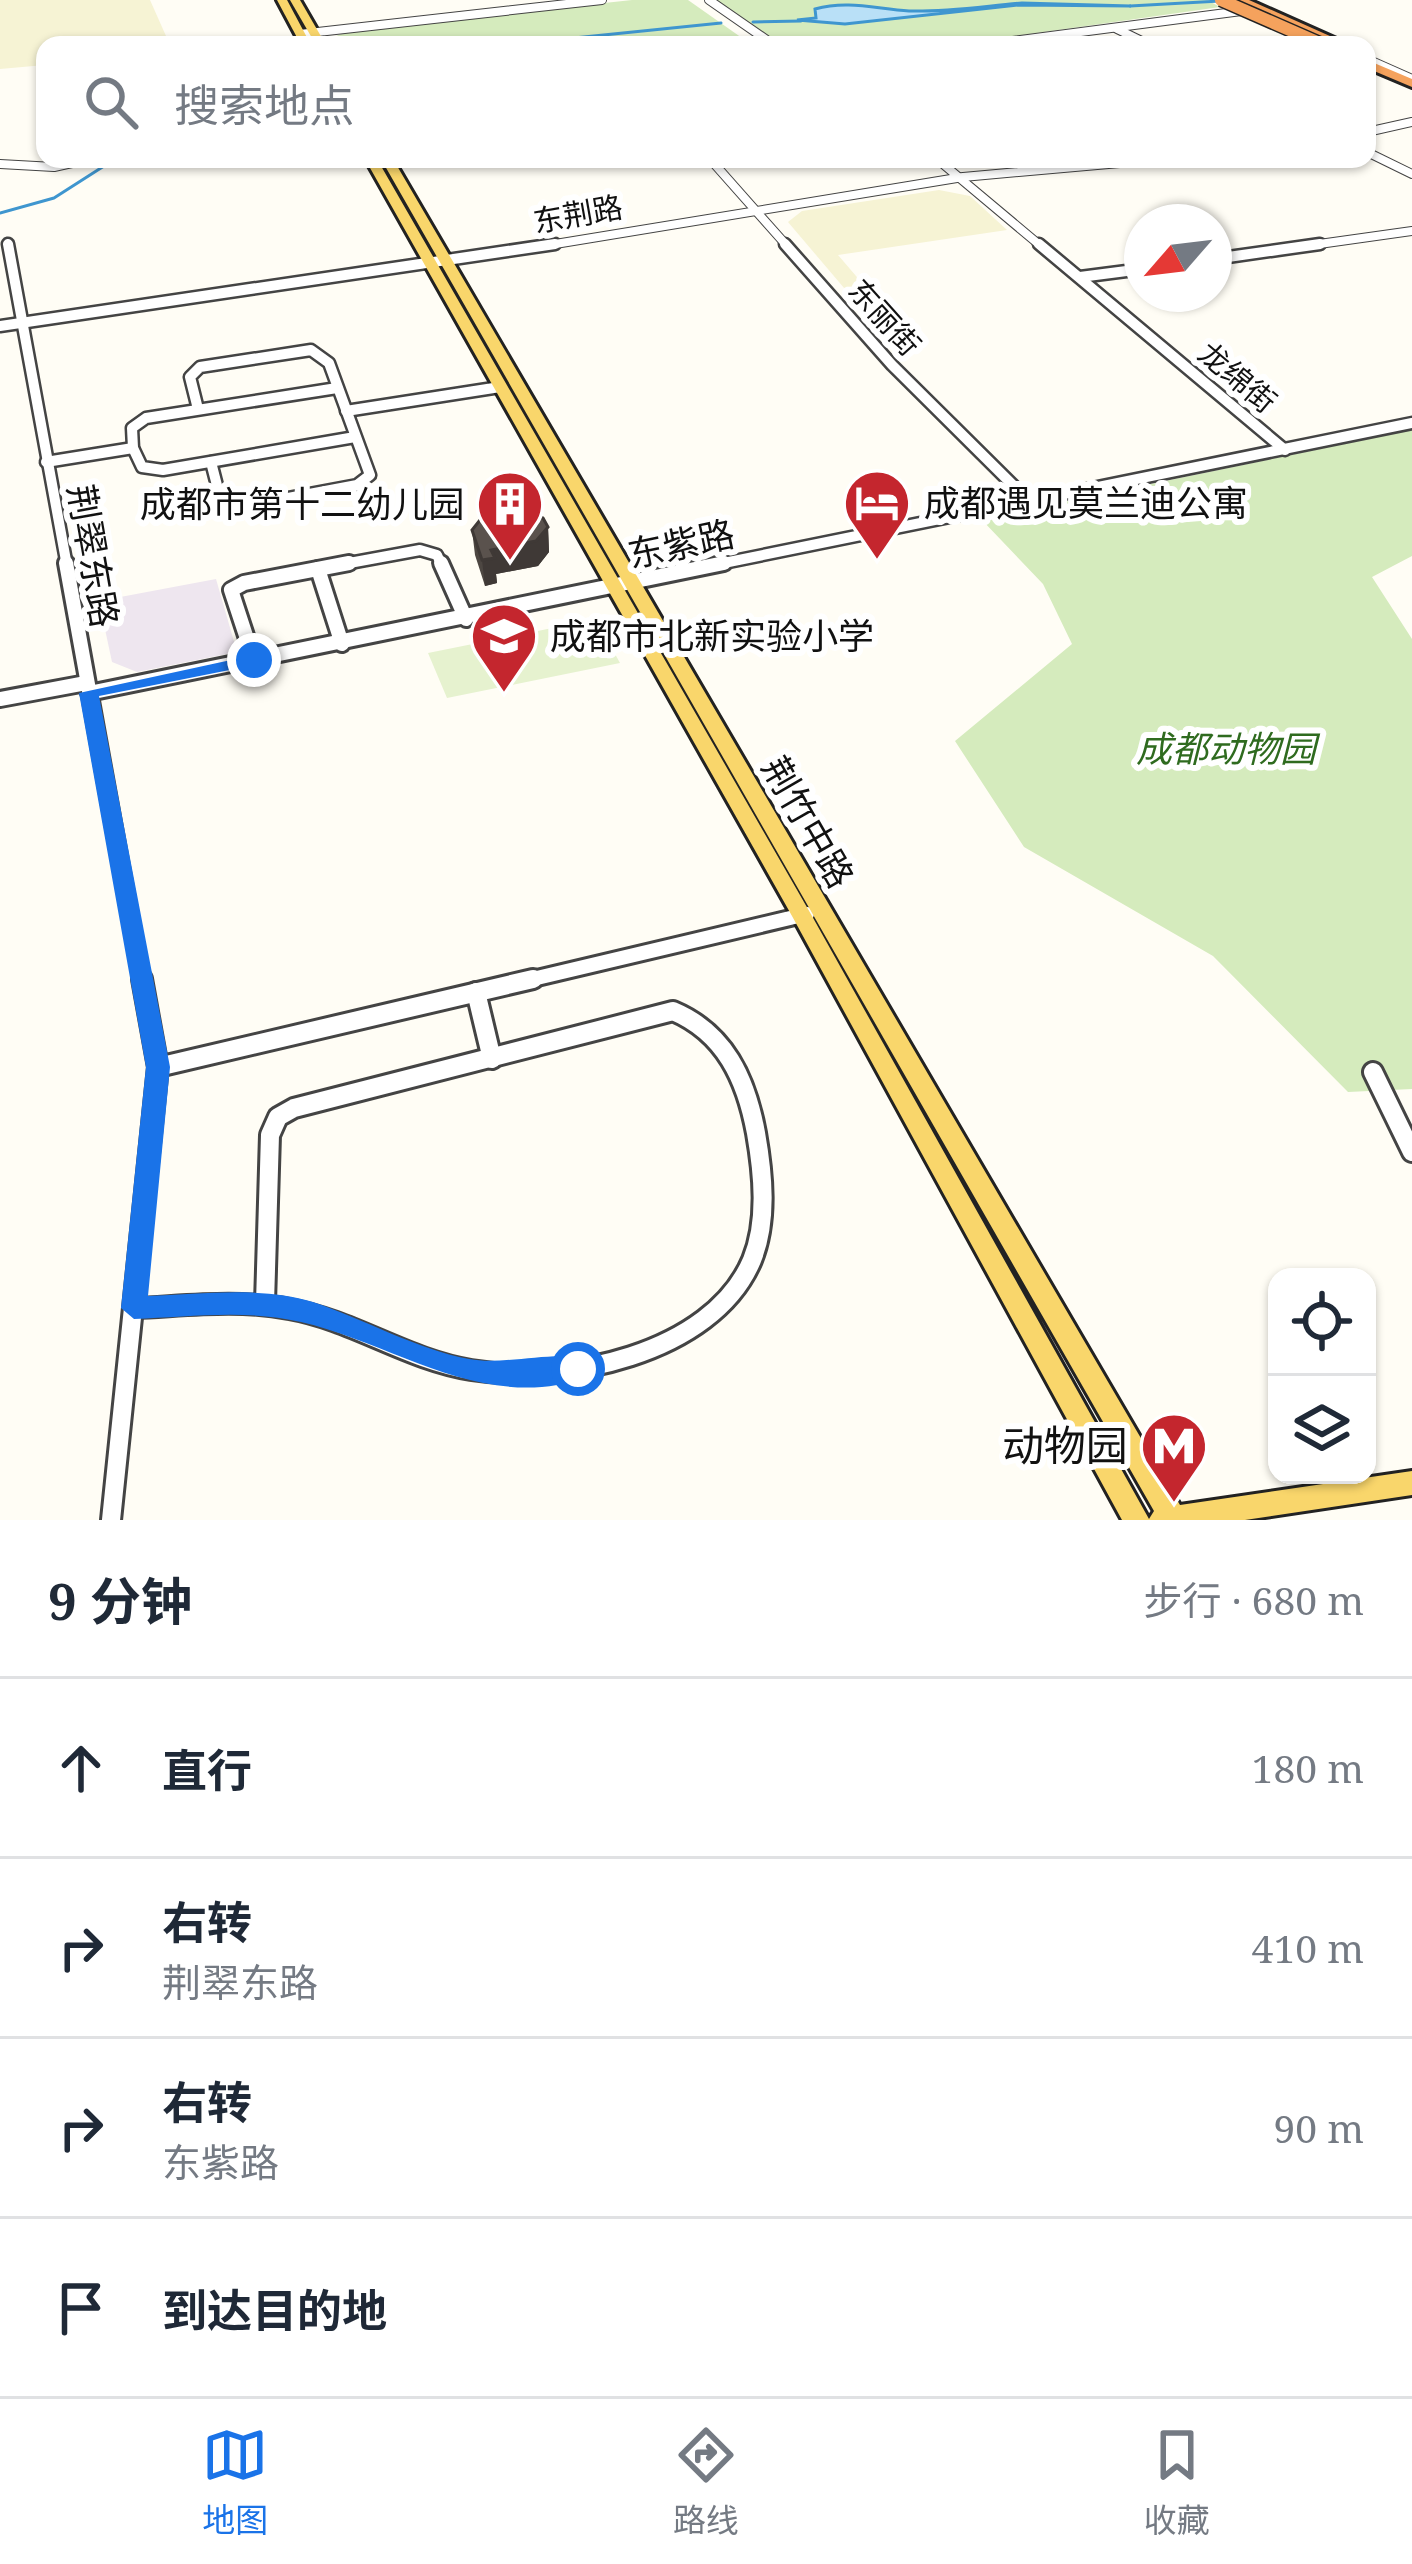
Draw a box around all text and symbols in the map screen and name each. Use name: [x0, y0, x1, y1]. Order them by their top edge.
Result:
search box: [36, 36, 1376, 168]
icon: search: [78, 69, 144, 135]
text: 搜索地点: [174, 74, 354, 135]
street label: 东荆路: [530, 186, 626, 242]
north arrow: [1124, 204, 1232, 312]
street label: 东丽街: [840, 270, 930, 364]
street label: 龙绵街: [1190, 332, 1286, 421]
hotel icon: 成都遇见莫兰迪公寓: [842, 468, 912, 562]
building icon: 成都市第十二幼儿园: [475, 469, 545, 563]
place label: 成都遇见莫兰迪公寓: [924, 478, 1248, 527]
place label: 成都市第十二幼儿园: [140, 479, 464, 528]
street label: 荆翠东路: [57, 481, 130, 631]
street label: 东紫路: [623, 508, 739, 579]
school or university icon: 成都市北新实验小学: [469, 601, 539, 695]
place label: 成都市北新实验小学: [550, 611, 874, 660]
route end: [227, 633, 281, 687]
park label: 成都动物园: [1136, 724, 1321, 773]
street label: 荆竹中路: [751, 747, 866, 896]
map controls: [1268, 1268, 1376, 1484]
button: locate: [1268, 1268, 1376, 1376]
route start: [551, 1342, 605, 1396]
button: layers: [1268, 1376, 1376, 1484]
metro station icon: 动物园: [1139, 1411, 1209, 1505]
place label: 动物园: [1002, 1416, 1128, 1473]
text: 9 分钟: [48, 1565, 192, 1635]
text: 步行 · 680 m: [1144, 1573, 1364, 1626]
icon: ahead: [48, 1735, 114, 1801]
text: 直行: [162, 1739, 252, 1800]
text: 180 m: [1252, 1741, 1364, 1794]
text: 右转: [162, 1891, 252, 1952]
icon: right: [48, 1915, 114, 1981]
text: 410 m: [1252, 1921, 1364, 1974]
text: 荆翠东路: [162, 1955, 318, 2008]
text: 右转: [162, 2071, 252, 2132]
icon: right: [48, 2095, 114, 2161]
text: 90 m: [1273, 2101, 1364, 2154]
text: 东紫路: [162, 2135, 279, 2188]
icon: arrive: [48, 2275, 114, 2341]
text: 到达目的地: [162, 2279, 387, 2340]
tab: 地图: [202, 2422, 268, 2542]
tab: 路线: [673, 2422, 739, 2542]
tab: 收藏: [1144, 2422, 1210, 2542]

